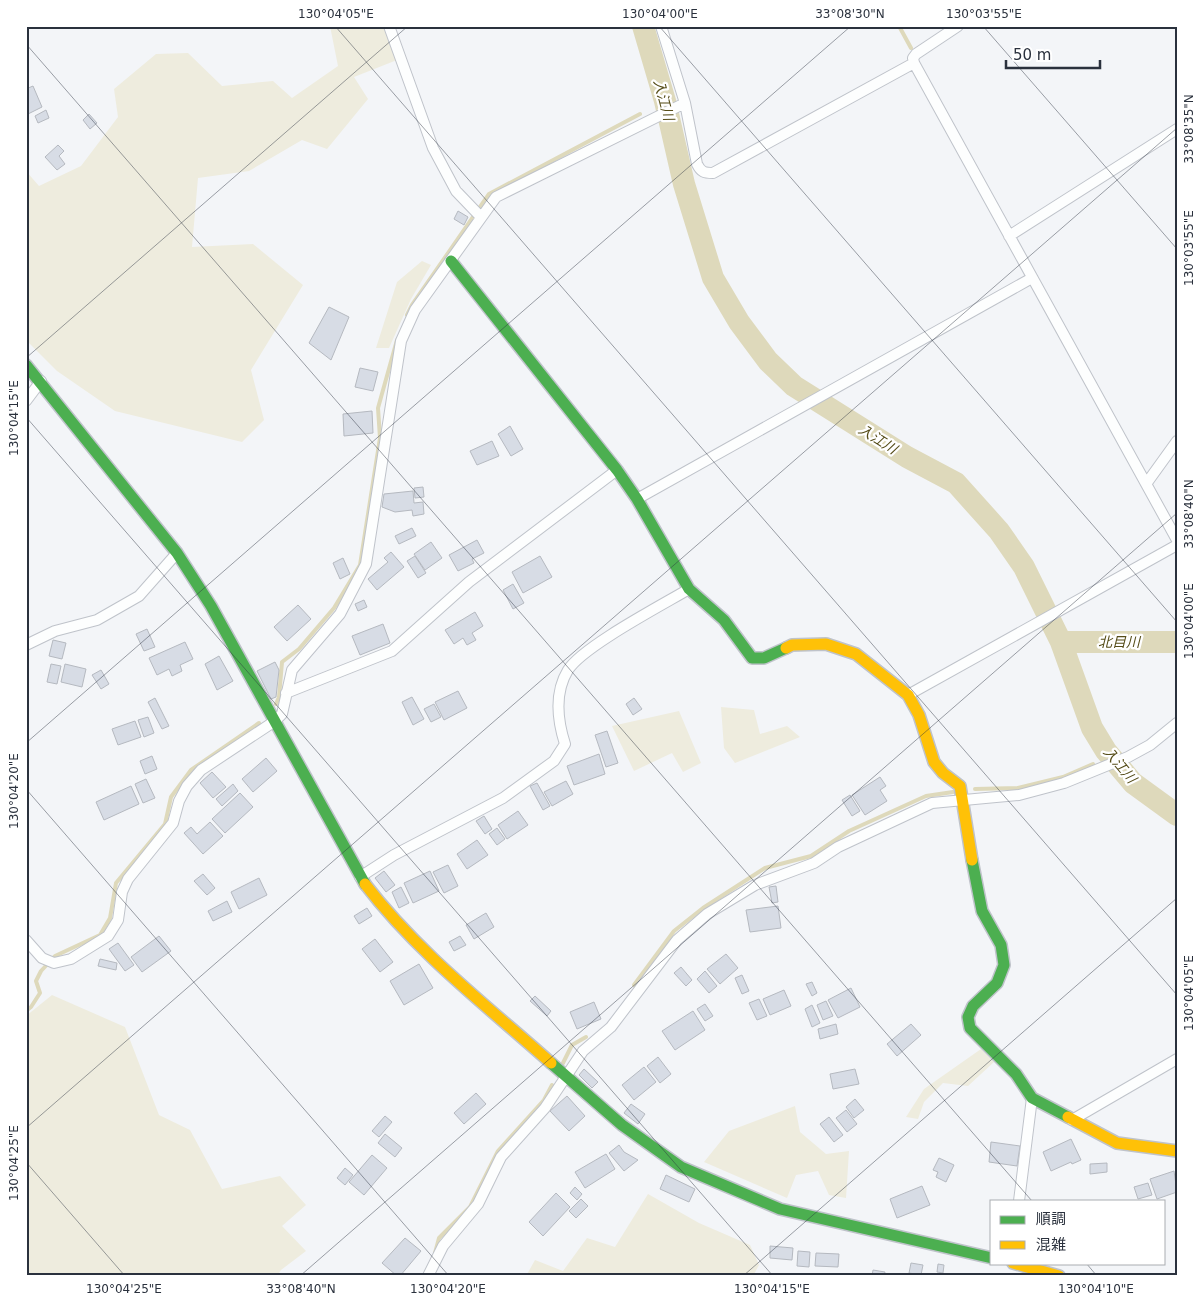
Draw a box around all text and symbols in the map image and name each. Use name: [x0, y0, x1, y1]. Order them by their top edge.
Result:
text: 130°04'05"E: [298, 7, 374, 21]
text: 130°04'00"E: [622, 7, 698, 21]
text: 33°08'30"N: [815, 7, 885, 21]
text: 130°03'55"E: [946, 7, 1022, 21]
scale bar: [1006, 38, 1099, 70]
text: 50 m: [1013, 46, 1051, 64]
water label: 入江川: [651, 78, 678, 124]
text: 33°08'35"N: [1182, 94, 1196, 164]
text: 130°03'55"E: [1182, 210, 1196, 286]
text: 130°04'15"E: [7, 380, 21, 456]
water label: 入江川: [856, 421, 902, 458]
text: 33°08'40"N: [1182, 479, 1196, 549]
text: 130°04'00"E: [1182, 583, 1196, 659]
water label: 北目川: [1098, 634, 1142, 650]
water label: 入江川: [1100, 744, 1141, 788]
text: 130°04'20"E: [7, 753, 21, 829]
text: 130°04'05"E: [1182, 955, 1196, 1031]
text: 130°04'25"E: [7, 1125, 21, 1201]
legend: [990, 1200, 1166, 1264]
text: 順調: [1036, 1210, 1066, 1228]
text: 混雑: [1036, 1236, 1066, 1254]
text: 130°04'25"E: [86, 1282, 162, 1296]
text: 33°08'40"N: [266, 1282, 336, 1296]
text: 130°04'20"E: [410, 1282, 486, 1296]
text: 130°04'15"E: [734, 1282, 810, 1296]
text: 130°04'10"E: [1058, 1282, 1134, 1296]

